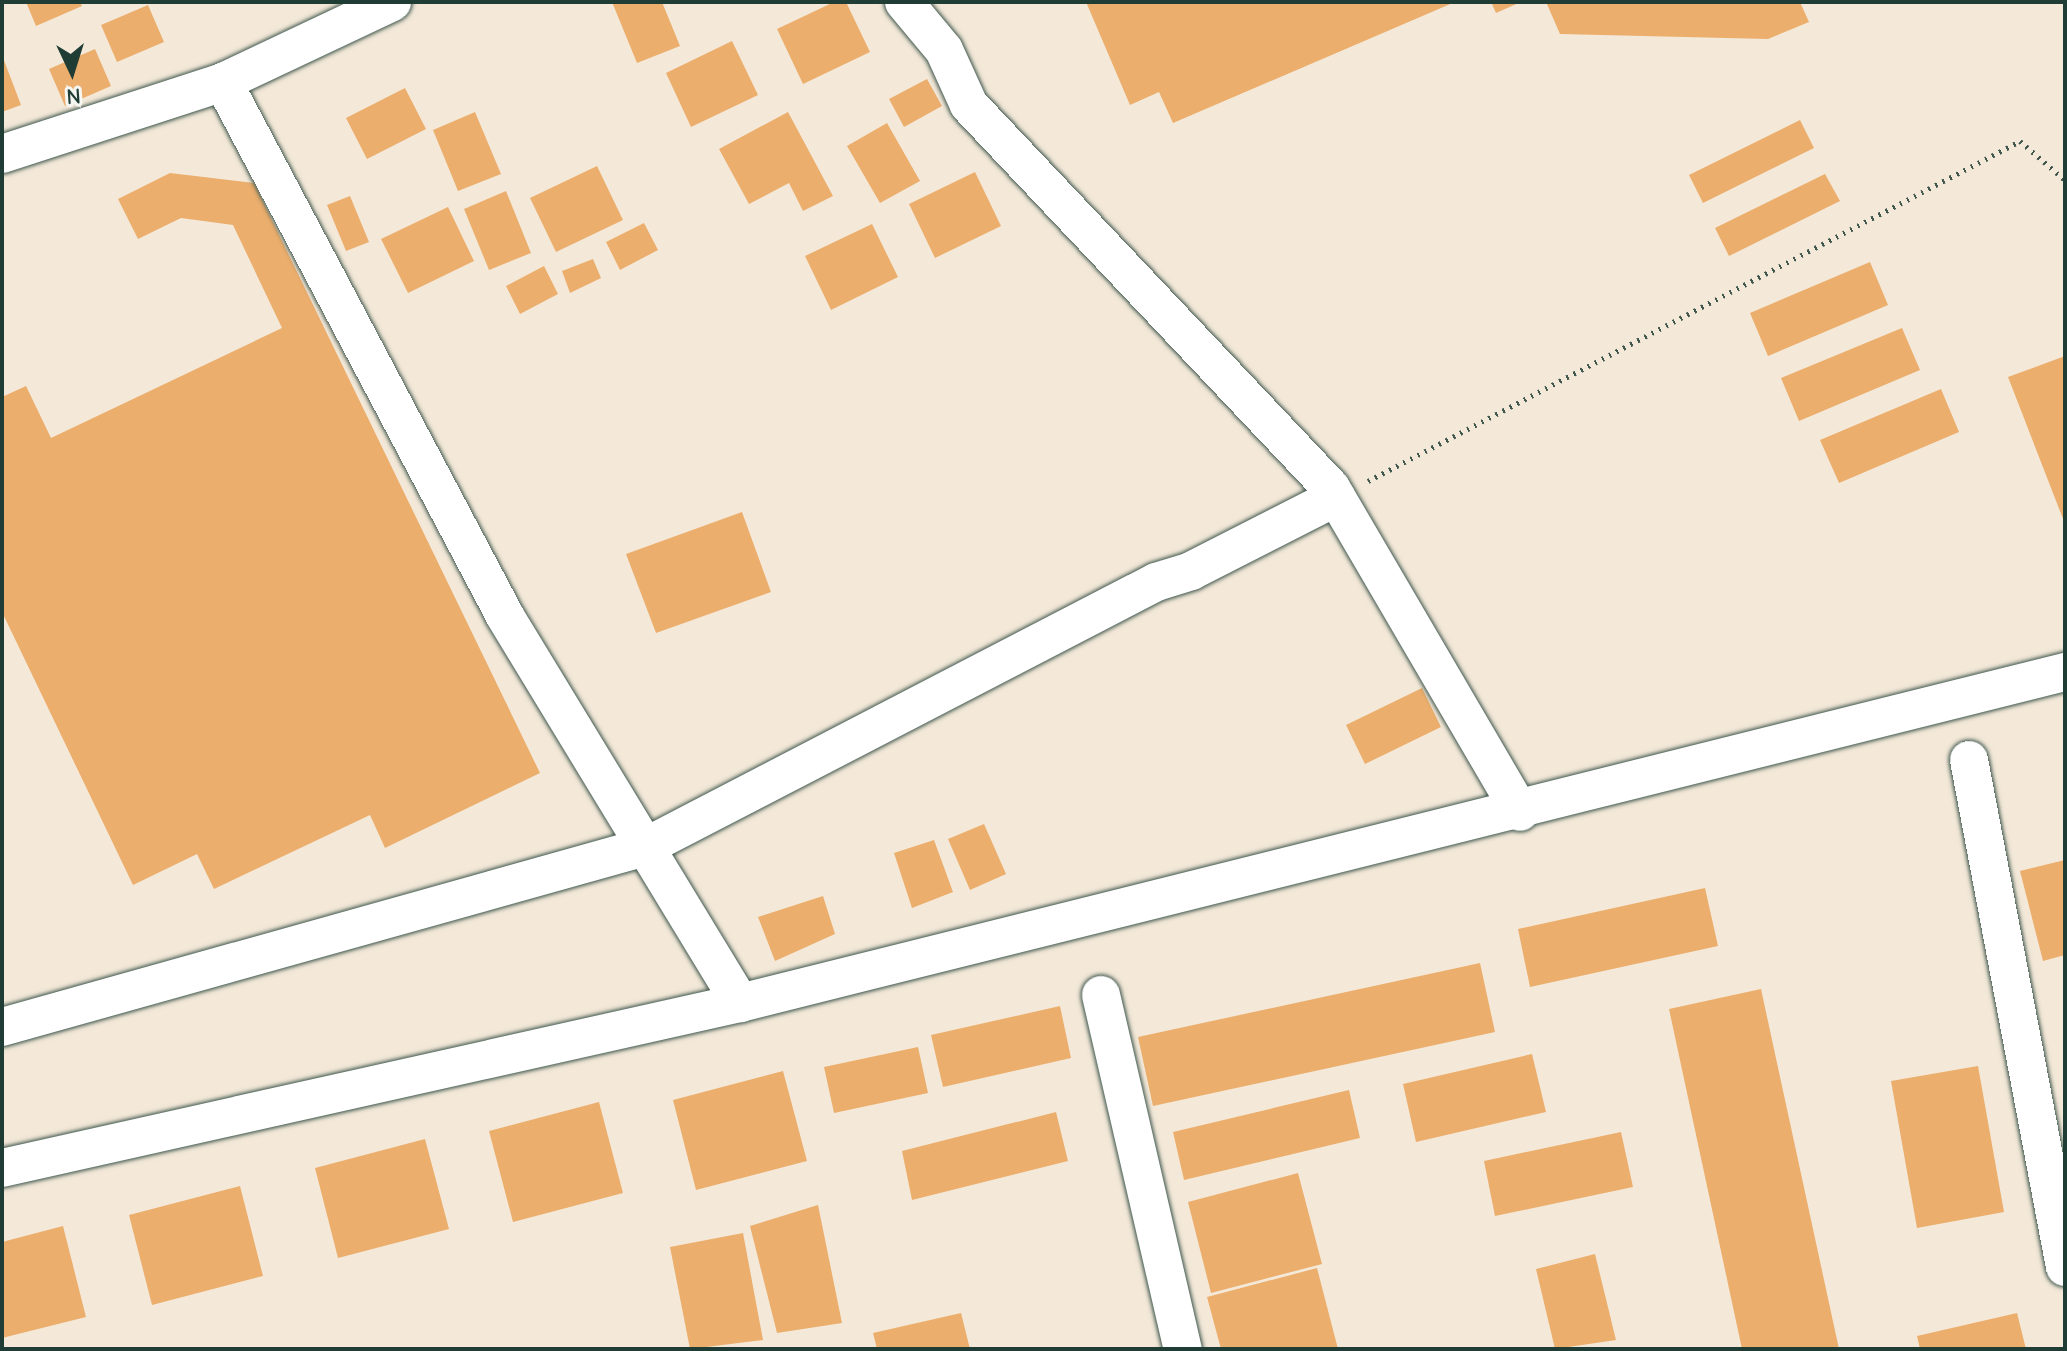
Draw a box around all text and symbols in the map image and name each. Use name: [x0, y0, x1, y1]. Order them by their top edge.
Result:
north arrow: [32, 32, 112, 112]
text: N: [66, 82, 82, 109]

